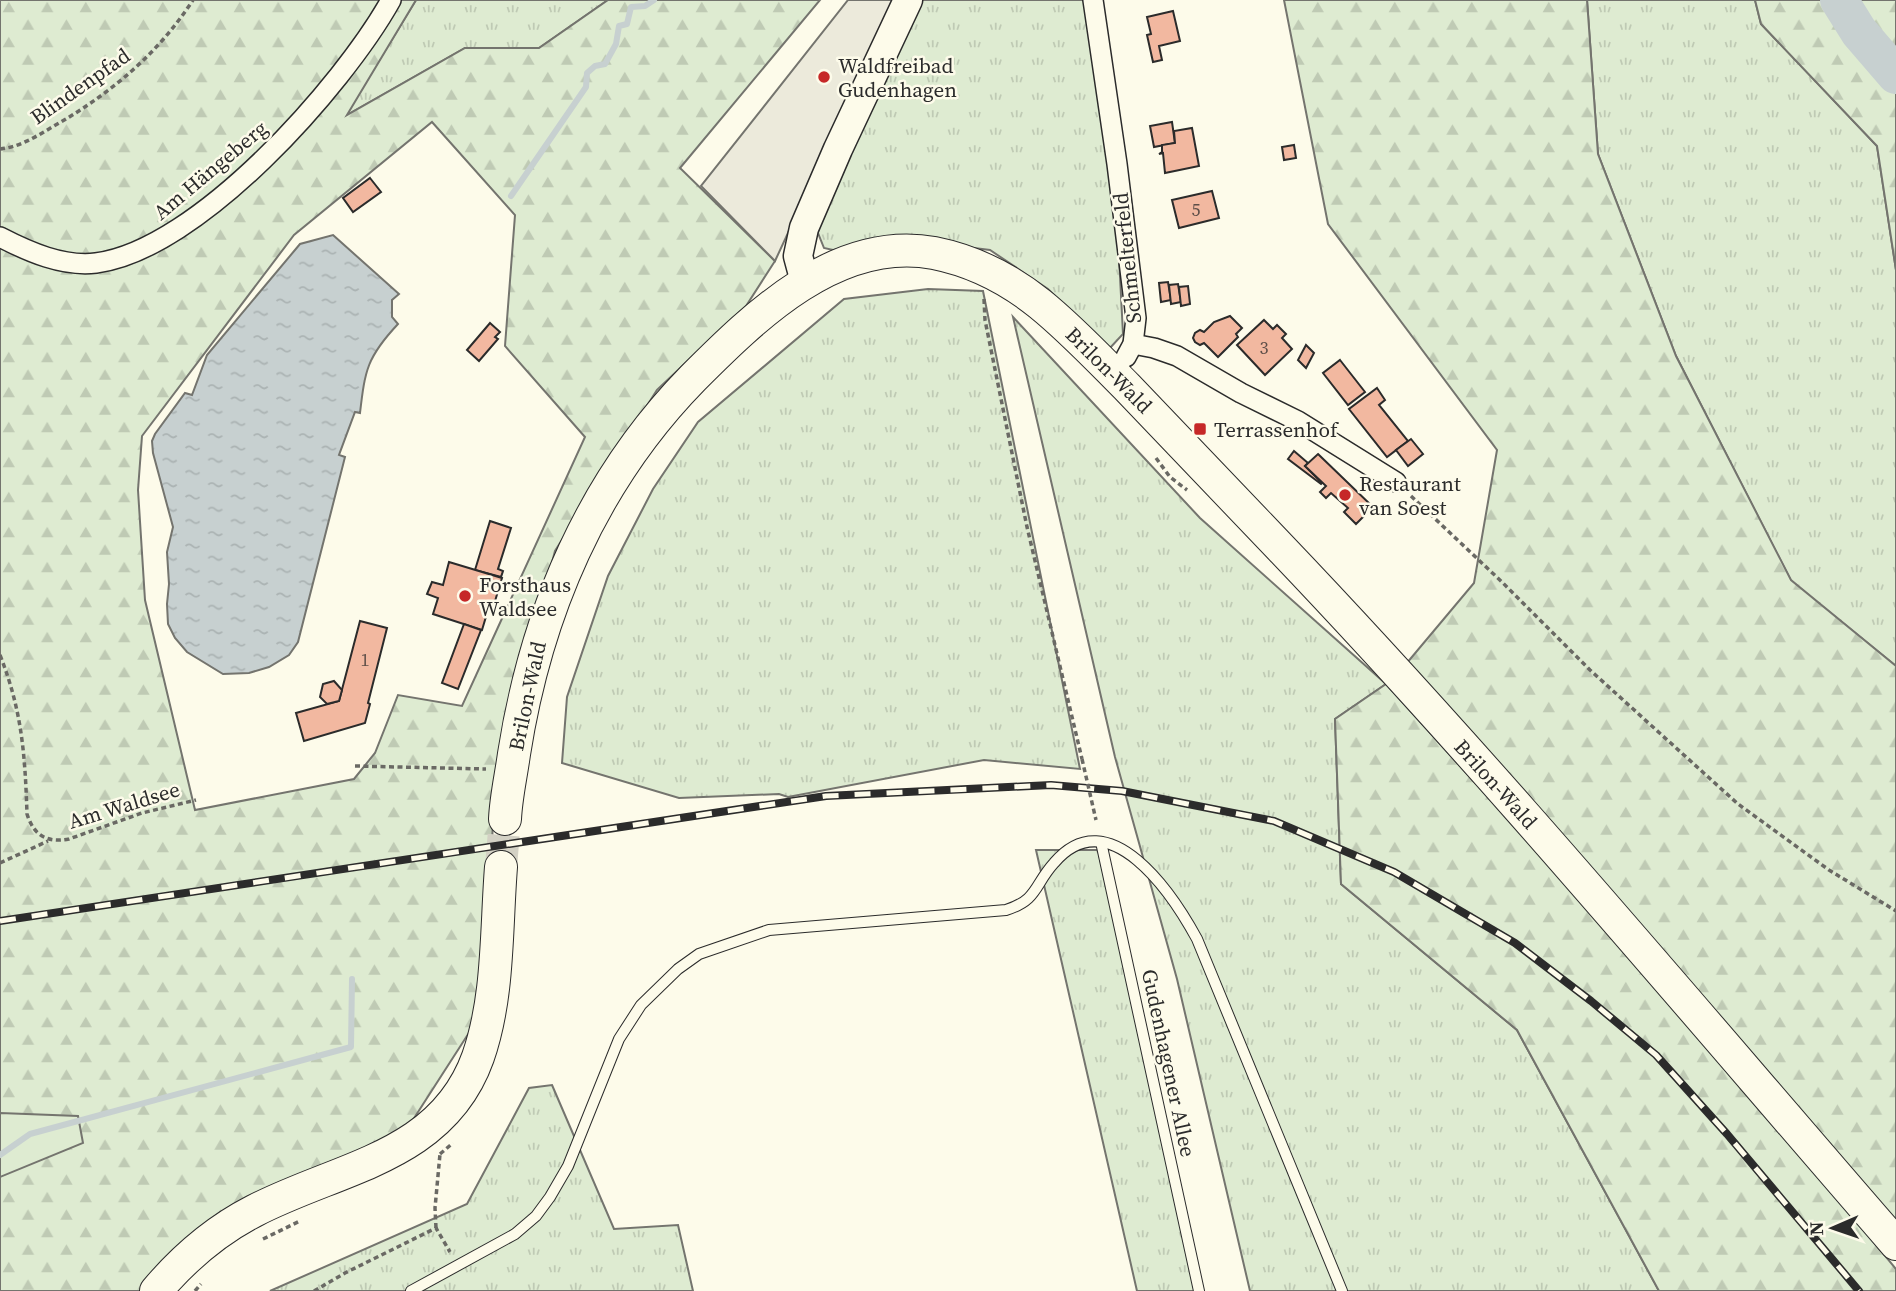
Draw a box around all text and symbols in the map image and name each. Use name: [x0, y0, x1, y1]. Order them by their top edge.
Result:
street label: Blindenpfad: [24, 41, 136, 131]
place label: Waldfreibad Gudenhagen: [838, 51, 957, 104]
marker: Waldfreibad Gudenhagen: [816, 69, 832, 85]
street label: Am Hängeberg: [147, 114, 273, 226]
street label: Schmelterfeld: [1106, 191, 1148, 325]
house number: 5: [1192, 197, 1201, 222]
street label: Brilon-Wald: [1059, 320, 1159, 420]
house number: 3: [1260, 335, 1269, 360]
place label: Terrassenhof: [1214, 415, 1339, 444]
marker: Terrassenhof: [1192, 421, 1208, 437]
place label: Restaurant van Soest: [1359, 469, 1461, 522]
marker: Restaurant van Soest: [1337, 487, 1353, 503]
place label: Forsthaus Waldsee: [479, 570, 571, 623]
marker: Forsthaus Waldsee: [457, 588, 473, 604]
street label: Brilon-Wald: [501, 638, 553, 754]
house number: 1: [361, 647, 370, 672]
street label: Brilon-Wald: [1448, 733, 1544, 835]
street label: Am Waldsee: [65, 774, 183, 836]
street label: Gudenhagener Allee: [1135, 966, 1203, 1160]
north arrow: [1798, 1193, 1868, 1263]
text: N: [1803, 1221, 1829, 1236]

